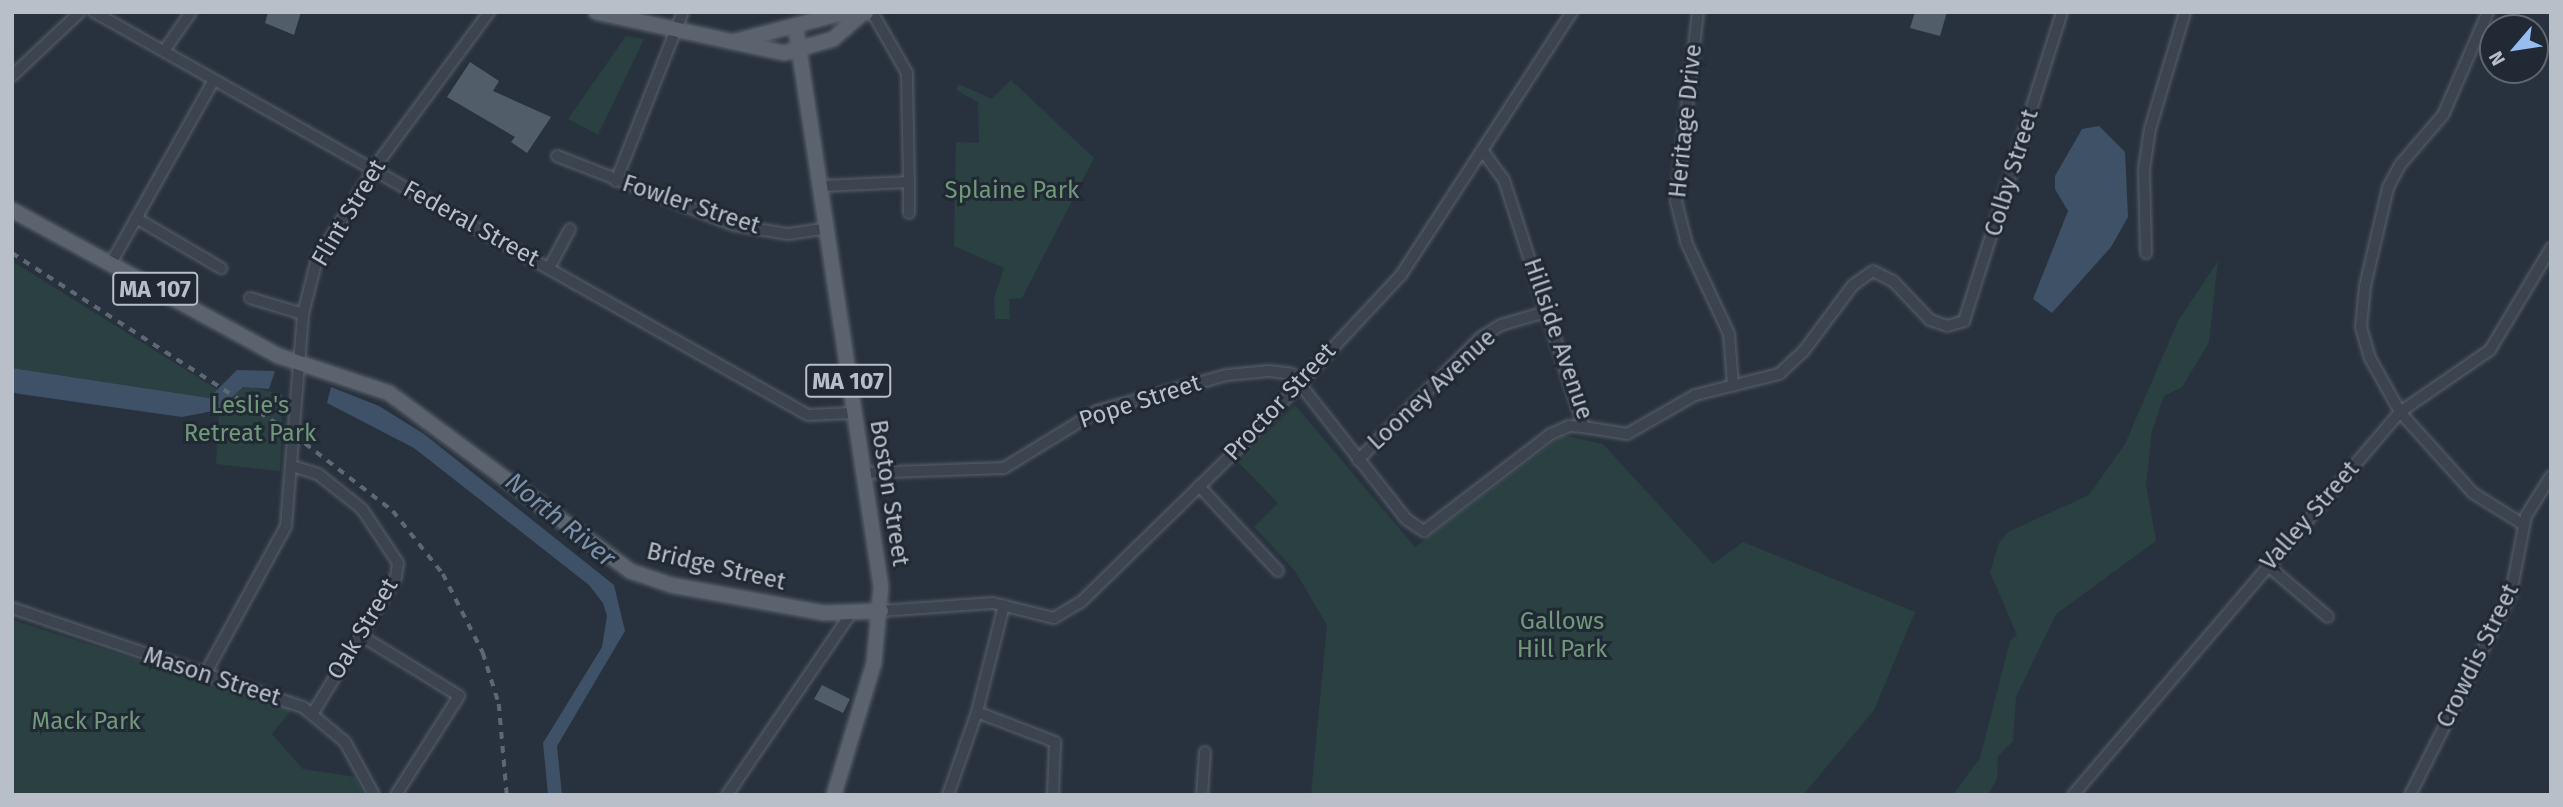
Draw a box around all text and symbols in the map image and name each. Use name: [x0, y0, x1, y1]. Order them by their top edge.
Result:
north arrow: [2479, 14, 2549, 84]
street label: Heritage Drive: [1664, 43, 1708, 199]
text: N: [2484, 47, 2510, 70]
street label: Colby Street: [1979, 106, 2045, 240]
street label: Flint Street: [306, 154, 392, 272]
street label: Fowler Street: [619, 169, 763, 241]
street label: Federal Street: [398, 175, 544, 273]
park label: Splaine Park: [945, 177, 1079, 205]
street label: Hillside Avenue: [1517, 255, 1599, 423]
road number: MA 107: [111, 270, 199, 308]
street label: Looney Avenue: [1362, 323, 1502, 457]
street label: Proctor Street: [1218, 337, 1342, 467]
road number: MA 107: [804, 362, 892, 400]
street label: Pope Street: [1076, 369, 1204, 435]
park label: Leslie's Retreat Park: [184, 392, 316, 448]
street label: Boston Street: [863, 418, 915, 568]
street label: Valley Street: [2255, 455, 2365, 577]
water label: North River: [499, 466, 621, 574]
street label: Bridge Street: [644, 537, 788, 597]
street label: Oak Street: [322, 573, 404, 685]
street label: Crowdis Street: [2431, 579, 2525, 733]
park label: Gallows Hill Park: [1517, 608, 1607, 664]
street label: Mason Street: [140, 641, 284, 713]
park label: Mack Park: [31, 708, 141, 736]

